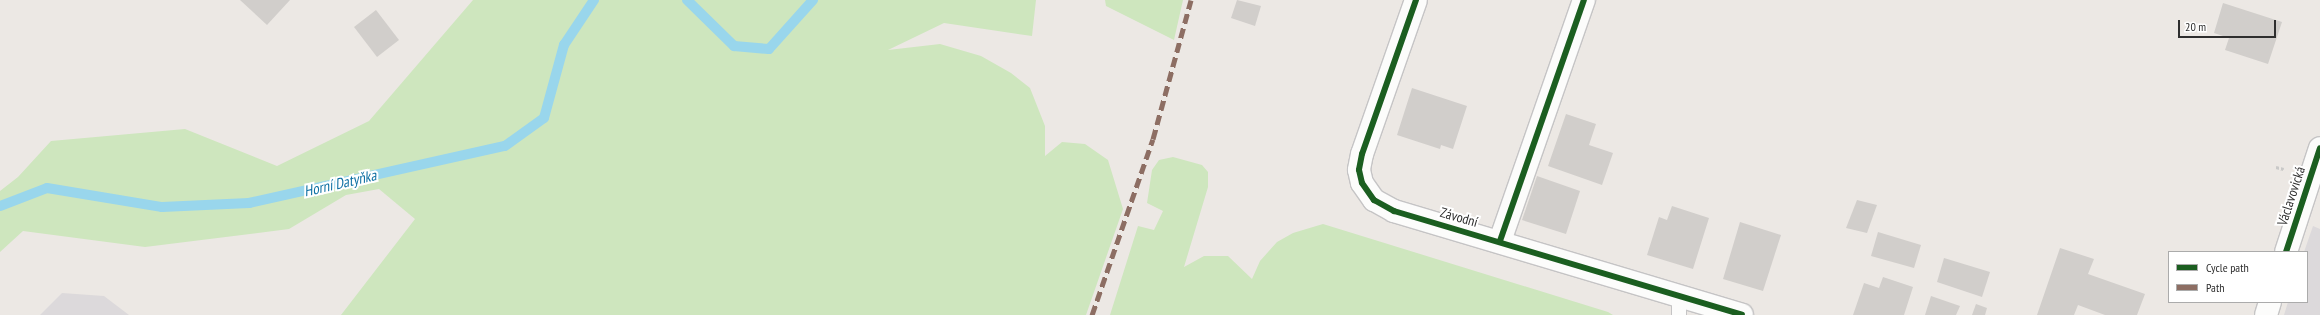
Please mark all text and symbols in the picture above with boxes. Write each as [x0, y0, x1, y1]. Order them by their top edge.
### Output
scale bar [2180, 12, 2278, 38]
text: 20 m [2185, 19, 2206, 34]
street label: Václavovická [2274, 164, 2308, 228]
water label: Horní Datyňka [302, 166, 378, 200]
street label: Závodní [1438, 204, 1480, 230]
legend [2168, 251, 2308, 303]
text: Cycle path [2206, 260, 2249, 275]
text: Path [2206, 280, 2224, 295]

